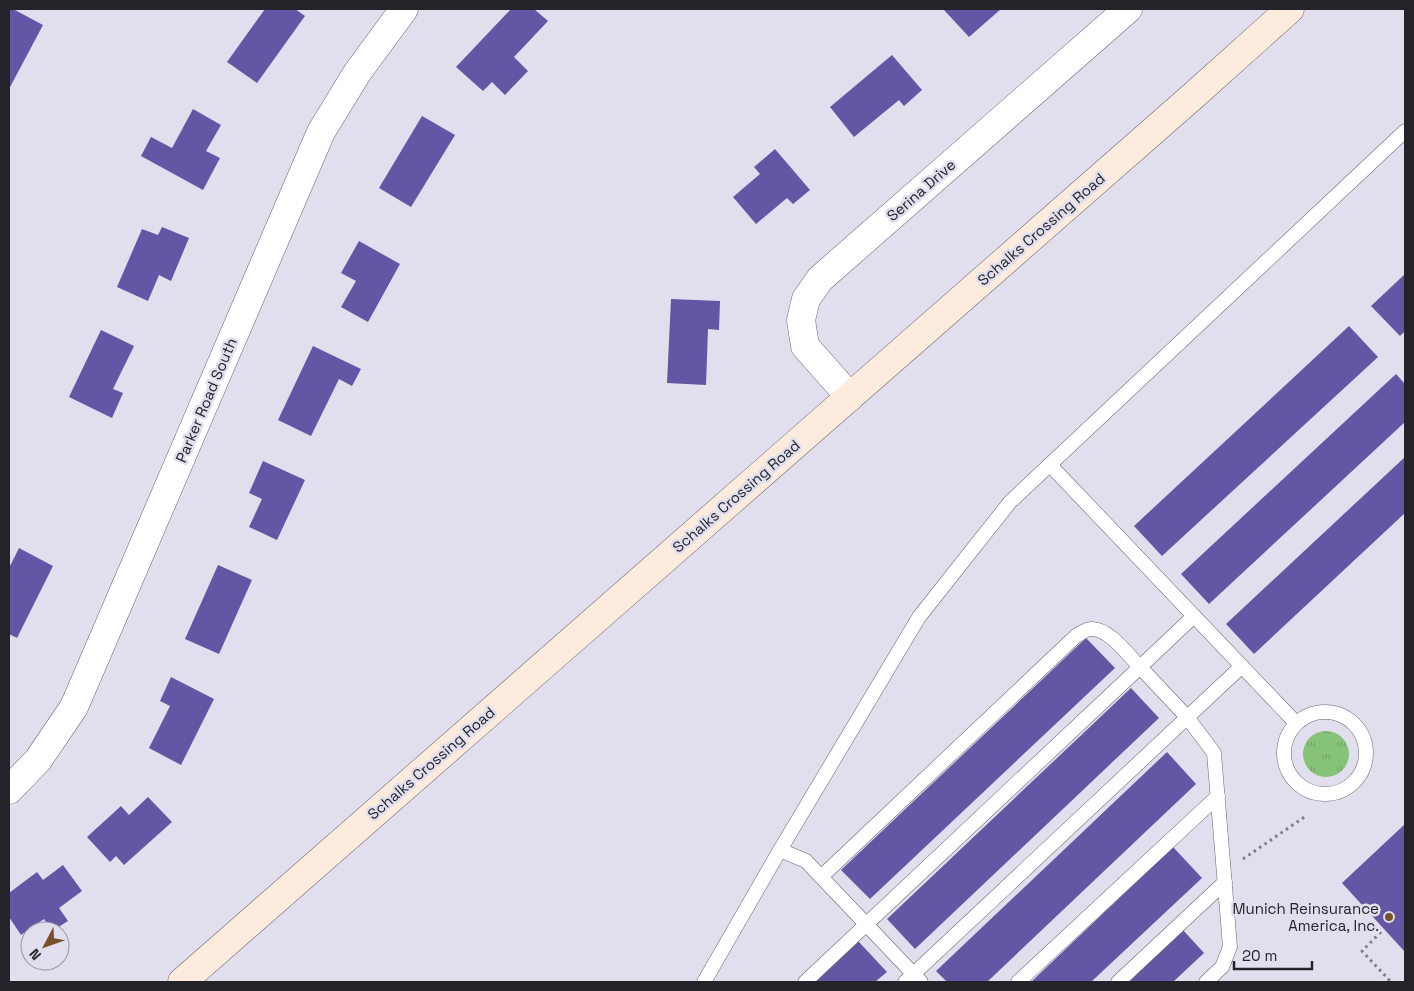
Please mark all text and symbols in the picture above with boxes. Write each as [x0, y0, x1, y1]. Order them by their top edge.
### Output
street label: Serina Drive [883, 155, 959, 225]
street label: Schalks Crossing Road [973, 168, 1109, 290]
street label: Parker Road South [171, 335, 241, 465]
street label: Schalks Crossing Road [668, 435, 804, 557]
street label: Schalks Crossing Road [363, 702, 499, 824]
place label: Munich Reinsurance America, Inc. [1233, 899, 1379, 935]
marker: Munich Reinsurance America, Inc. [1383, 911, 1395, 923]
north arrow [20, 921, 70, 971]
scale bar [1234, 938, 1312, 970]
text: N [25, 945, 45, 964]
text: 20 m [1242, 946, 1277, 965]

